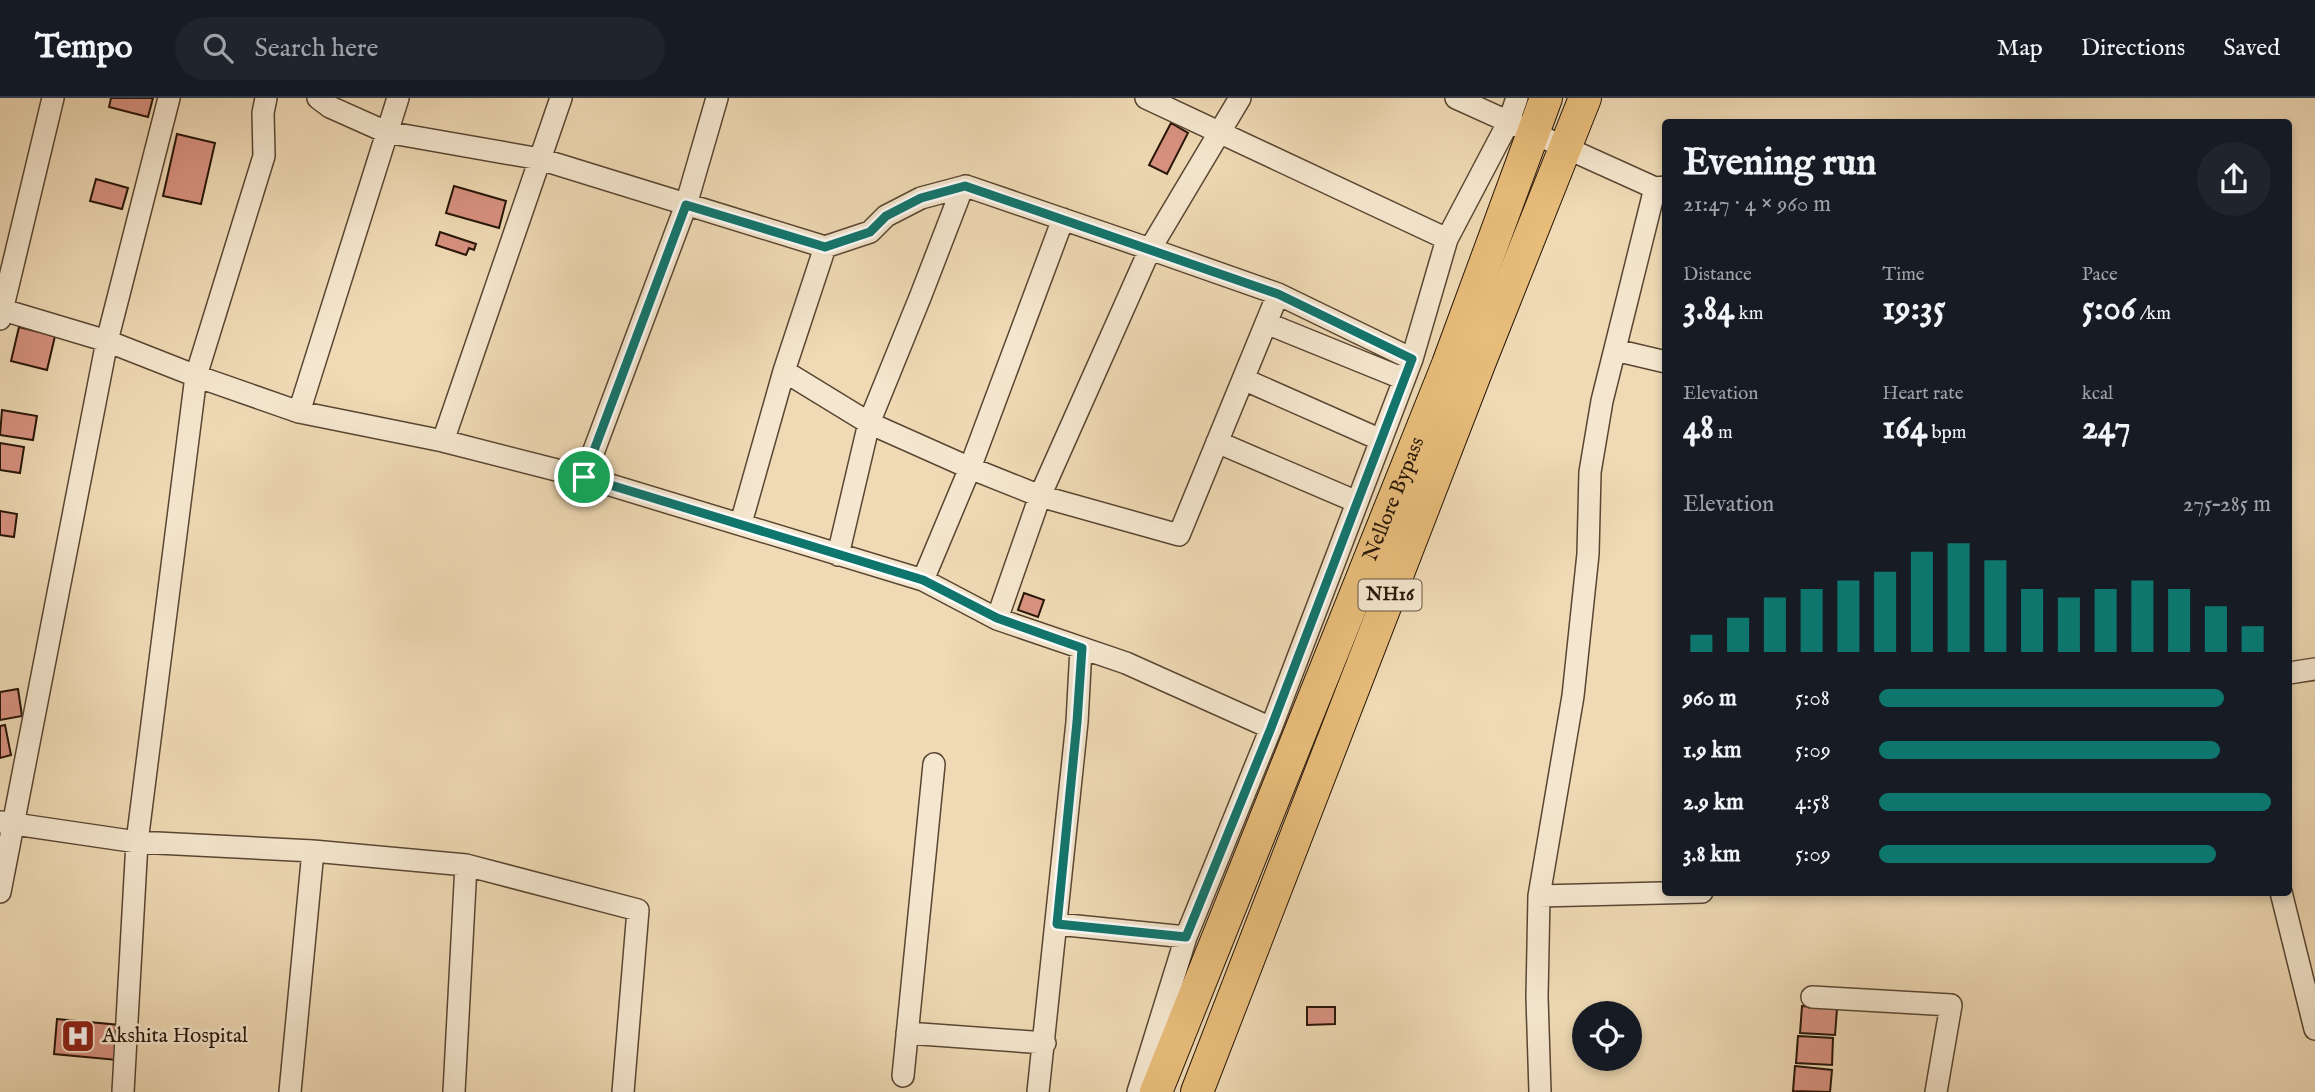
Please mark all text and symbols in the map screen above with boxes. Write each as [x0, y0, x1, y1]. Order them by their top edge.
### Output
search box [175, 17, 665, 80]
text: Tempo [35, 27, 133, 69]
icon: search [199, 29, 237, 67]
text: Search here [255, 32, 378, 65]
text: Map [1997, 33, 2043, 64]
text: Directions [2081, 33, 2185, 64]
text: Saved [2223, 33, 2280, 64]
text: Evening run [1683, 140, 1877, 188]
button: share [2197, 142, 2271, 216]
text: 21:47 · 4 × 960 m [1683, 190, 1831, 219]
text: Distance [1683, 263, 1752, 287]
text: Time [1882, 263, 1925, 287]
text: Pace [2082, 263, 2118, 287]
text: 3.84 [1683, 287, 1734, 332]
text: 19:35 [1882, 287, 1946, 332]
text: 5:06 [2082, 287, 2136, 332]
text: km [1734, 302, 1763, 326]
text: /km [2136, 302, 2171, 326]
text: Elevation [1683, 382, 1758, 406]
text: Heart rate [1882, 382, 1963, 406]
text: kcal [2082, 382, 2113, 406]
text: 48 [1683, 406, 1714, 451]
text: 164 [1882, 406, 1927, 451]
text: 247 [2082, 406, 2131, 451]
text: m [1714, 421, 1733, 445]
text: bpm [1927, 421, 1967, 445]
street label: Nellore Bypass [1357, 433, 1431, 565]
pin [554, 447, 614, 507]
icon: arrive [565, 458, 603, 496]
text: Elevation [1683, 490, 1774, 519]
text: 275–285 m [2183, 490, 2271, 519]
road number: NH16 [1358, 580, 1422, 610]
text: 960 m [1683, 684, 1737, 713]
text: 5:08 [1795, 684, 1830, 713]
text: 1.9 km [1683, 736, 1742, 765]
text: 5:09 [1795, 736, 1831, 765]
text: 2.9 km [1683, 788, 1744, 817]
text: 4:58 [1795, 788, 1830, 817]
text: 3.8 km [1683, 840, 1741, 869]
text: 5:09 [1795, 840, 1831, 869]
map controls [1572, 1001, 1642, 1071]
button: locate [1572, 1001, 1642, 1071]
hospital icon: Akshita Hospital [59, 1017, 97, 1055]
place label: Akshita Hospital [101, 1023, 248, 1050]

